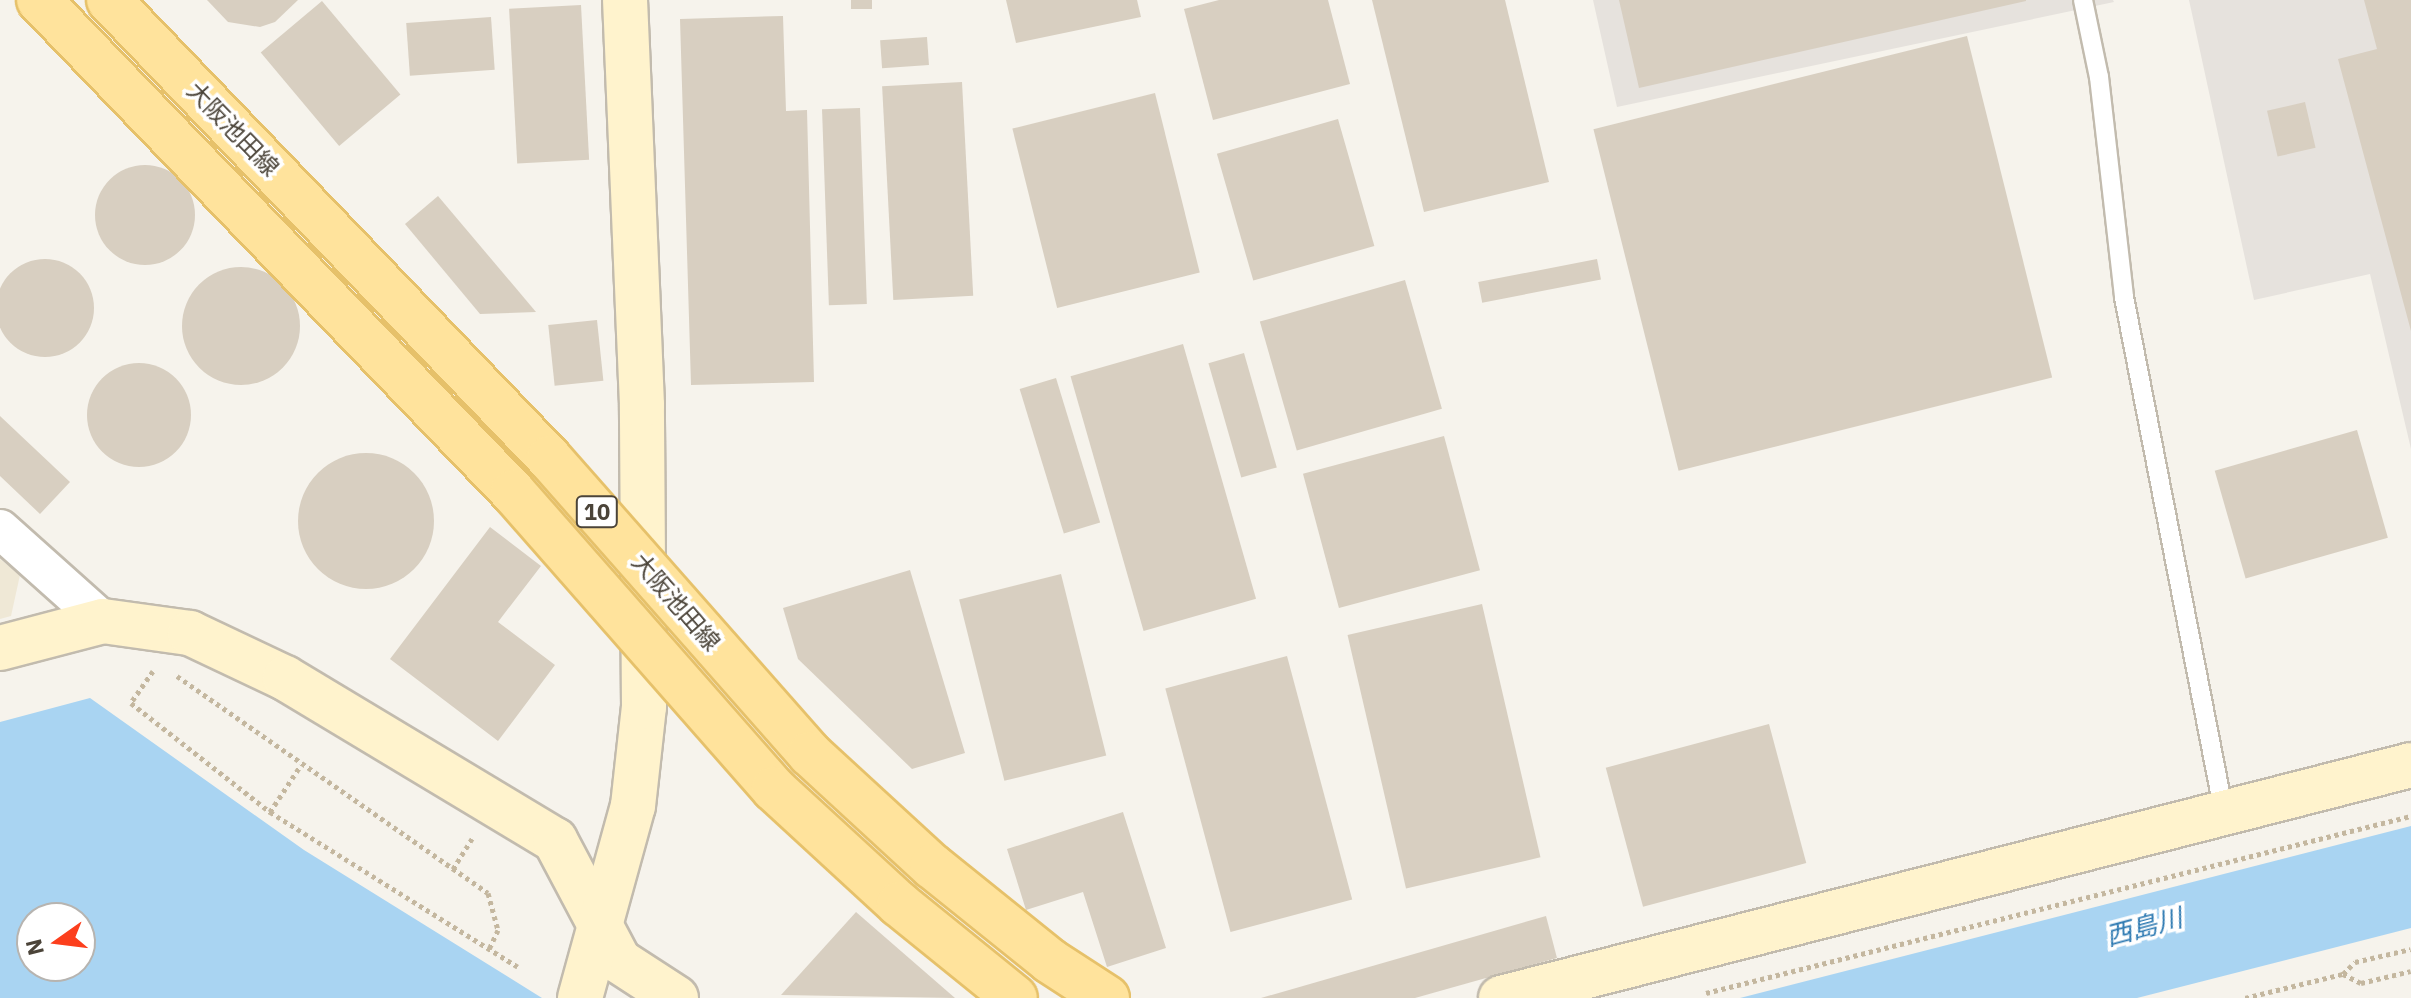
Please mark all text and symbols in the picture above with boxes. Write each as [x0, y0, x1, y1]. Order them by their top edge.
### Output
street label: 大阪池田線 [181, 76, 285, 182]
road number: 10 [575, 494, 619, 530]
street label: 大阪池田線 [626, 547, 726, 657]
north arrow [16, 902, 96, 982]
water label: 西島川 [2102, 902, 2186, 952]
text: N [18, 936, 50, 959]

